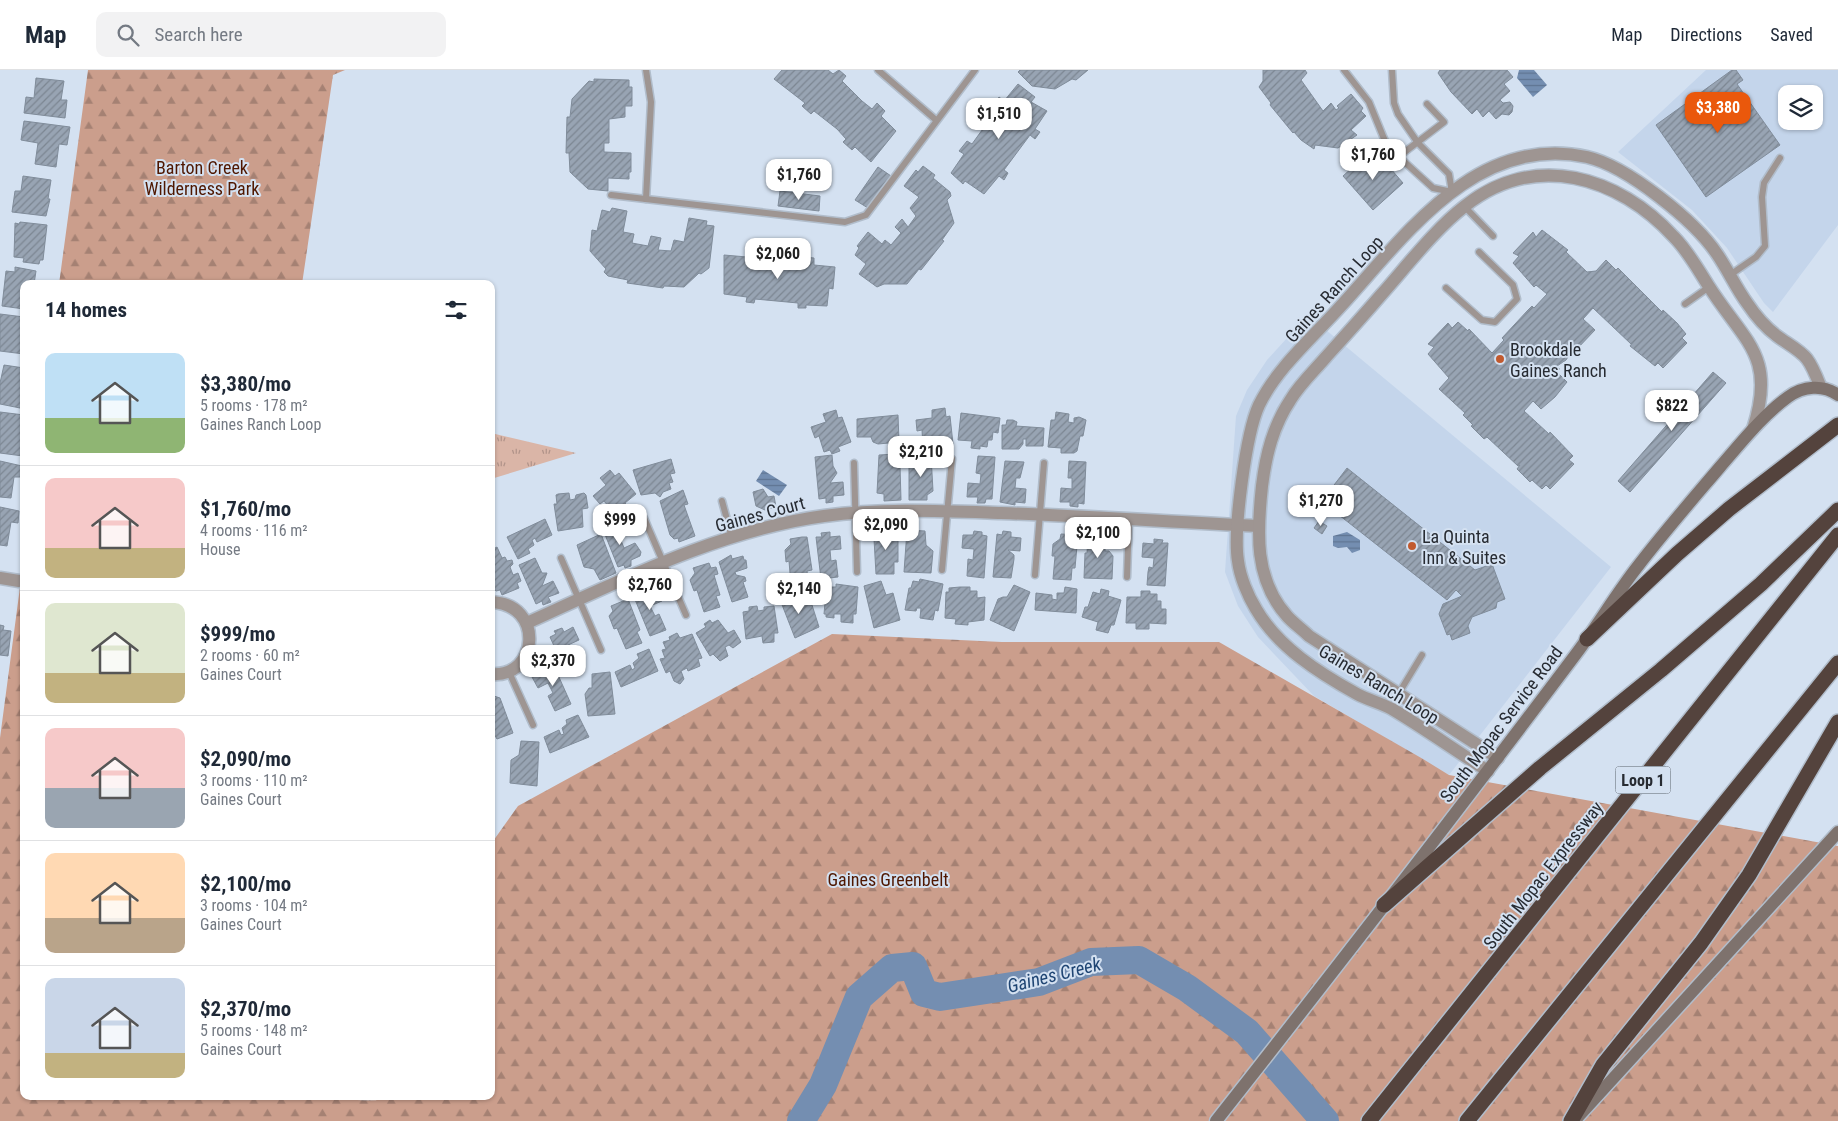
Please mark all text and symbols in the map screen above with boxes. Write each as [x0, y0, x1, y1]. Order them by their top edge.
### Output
search box [96, 12, 446, 57]
text: Map [25, 21, 66, 49]
icon: search [114, 21, 142, 49]
text: Search here [154, 23, 243, 46]
text: Map [1611, 24, 1642, 45]
text: Directions [1670, 24, 1742, 45]
text: Saved [1770, 24, 1813, 45]
map controls [1778, 85, 1823, 130]
button: layers [1778, 85, 1823, 130]
pin: $3,380 [1677, 92, 1759, 134]
pin: $1,510 [958, 98, 1040, 140]
text: $3,380 [1696, 98, 1740, 117]
text: $1,510 [977, 104, 1021, 123]
pin: $1,760 [1332, 138, 1414, 181]
text: $1,760 [1351, 145, 1395, 164]
park label: Barton Creek Wilderness Park [145, 157, 259, 199]
pin: $1,760 [758, 158, 840, 201]
text: $1,760 [777, 165, 821, 184]
street label: Gaines Ranch Loop [1281, 231, 1388, 347]
pin: $2,060 [737, 238, 819, 280]
text: $2,060 [756, 244, 800, 263]
icon: filters [442, 296, 470, 324]
text: 14 homes [45, 298, 127, 322]
place label: Brookdale Gaines Ranch [1510, 339, 1607, 381]
marker: Brookdale Gaines Ranch [1494, 353, 1506, 365]
text: $3,380/mo [200, 372, 291, 396]
icon: home [85, 373, 145, 433]
pin: $822 [1642, 390, 1702, 432]
text: 5 rooms · 178 m² [200, 396, 308, 415]
text: $822 [1656, 396, 1688, 415]
text: Gaines Ranch Loop [200, 415, 321, 434]
pin: $2,210 [880, 436, 962, 478]
text: $2,210 [899, 442, 943, 461]
pin: $1,270 [1280, 484, 1362, 527]
text: $1,270 [1299, 491, 1343, 510]
street label: Gaines Court [713, 492, 807, 536]
text: $1,760/mo [200, 497, 291, 521]
icon: home [85, 498, 145, 558]
pin: $999 [590, 504, 650, 546]
pin: $2,090 [845, 508, 927, 551]
text: $999 [604, 510, 636, 529]
text: $2,090 [864, 515, 908, 534]
pin: $2,100 [1057, 516, 1139, 559]
text: 4 rooms · 116 m² [200, 521, 308, 540]
text: $2,100 [1076, 523, 1120, 542]
place label: La Quinta Inn & Suites [1422, 526, 1506, 568]
text: House [200, 540, 240, 559]
marker: La Quinta Inn & Suites [1406, 540, 1418, 552]
pin: $2,760 [609, 568, 691, 611]
pin: $2,140 [758, 572, 840, 615]
text: $2,760 [628, 575, 672, 594]
text: $2,140 [777, 579, 821, 598]
text: $999/mo [200, 622, 275, 646]
icon: home [85, 623, 145, 683]
street label: Gaines Ranch Loop [1315, 640, 1443, 728]
street label: South Mopac Service Road [1435, 642, 1567, 806]
pin: $2,370 [512, 644, 594, 687]
text: 2 rooms · 60 m² [200, 646, 300, 665]
text: $2,370 [531, 651, 575, 670]
text: Gaines Court [200, 665, 282, 684]
text: $2,090/mo [200, 747, 291, 771]
icon: home [85, 748, 145, 808]
road number: Loop 1 [1616, 766, 1670, 794]
text: 3 rooms · 110 m² [200, 771, 308, 790]
text: Gaines Court [200, 790, 282, 809]
street label: South Mopac Expressway [1479, 797, 1607, 953]
park label: Gaines Greenbelt [827, 869, 949, 890]
text: $2,100/mo [200, 872, 291, 896]
icon: home [85, 873, 145, 933]
text: 3 rooms · 104 m² [200, 896, 308, 915]
text: Gaines Court [200, 915, 282, 934]
water label: Gaines Creek [1005, 952, 1104, 998]
text: $2,370/mo [200, 997, 291, 1021]
icon: home [85, 998, 145, 1058]
text: 5 rooms · 148 m² [200, 1021, 308, 1040]
text: Gaines Court [200, 1040, 282, 1059]

